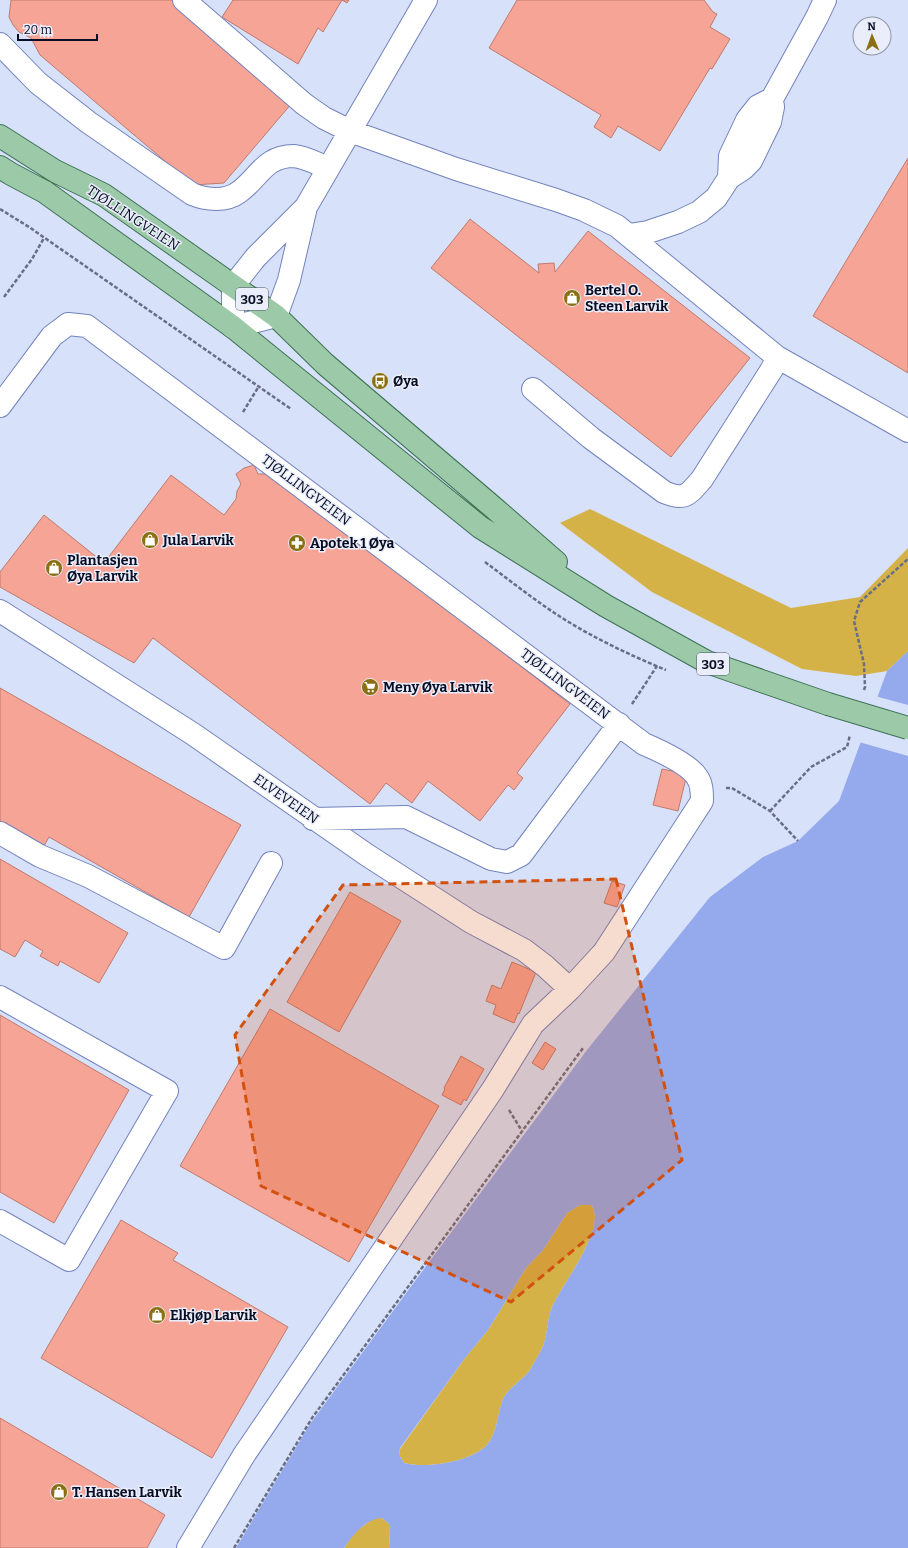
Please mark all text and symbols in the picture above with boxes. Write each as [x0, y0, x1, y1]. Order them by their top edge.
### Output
scale bar [18, 16, 97, 42]
north arrow [852, 16, 892, 56]
text: N [867, 20, 877, 33]
text: 20 m [24, 23, 53, 37]
street label: TJØLLINGVEIEN [83, 182, 183, 254]
place label: Bertel O. Steen Larvik [585, 282, 669, 315]
road number: 303 [236, 288, 268, 310]
shop icon: Bertel O. Steen Larvik [562, 288, 582, 308]
bus stop icon: Øya [370, 371, 390, 391]
place label: Øya [393, 373, 419, 390]
street label: TJØLLINGVEIEN [258, 451, 354, 529]
shop icon: Jula Larvik [140, 530, 160, 550]
place label: Jula Larvik [162, 532, 234, 549]
pharmacy icon: Apotek 1 Øya [287, 533, 307, 553]
place label: Apotek 1 Øya [310, 535, 395, 552]
place label: Plantasjen Øya Larvik [67, 552, 138, 585]
shop icon: Plantasjen Øya Larvik [44, 558, 64, 578]
street label: TJØLLINGVEIEN [517, 645, 613, 723]
road number: 303 [697, 653, 729, 675]
supermarket icon: Meny Øya Larvik [360, 677, 380, 697]
place label: Meny Øya Larvik [383, 679, 493, 696]
street label: ELVEVEIEN [250, 770, 322, 828]
shop icon: Elkjøp Larvik [147, 1305, 167, 1325]
place label: Elkjøp Larvik [170, 1307, 258, 1324]
shop icon: T. Hansen Larvik [49, 1482, 69, 1502]
place label: T. Hansen Larvik [72, 1484, 182, 1501]

